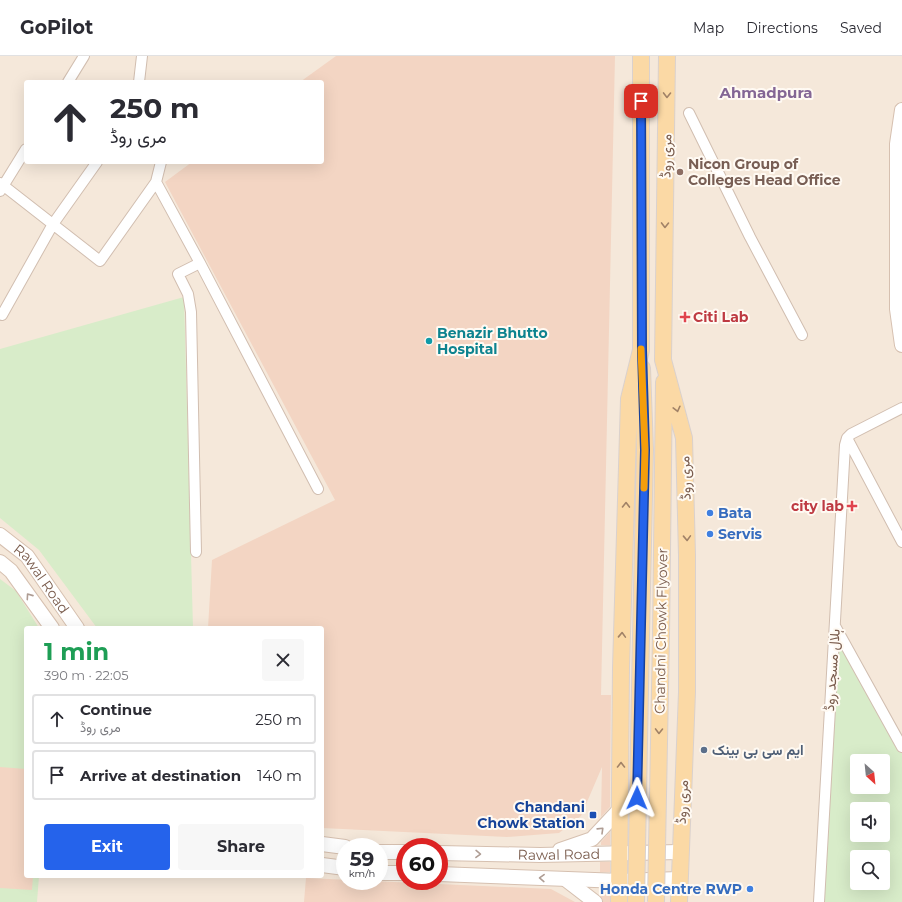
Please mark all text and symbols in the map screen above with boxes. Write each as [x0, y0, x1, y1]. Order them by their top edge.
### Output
text: GoPilot [20, 16, 93, 39]
text: Map [693, 19, 724, 37]
text: Directions [746, 19, 818, 37]
text: Saved [840, 19, 882, 37]
district label: Ahmadpura [718, 83, 813, 102]
pin [624, 84, 658, 118]
icon: arrive [630, 90, 652, 112]
text: 250 m [110, 91, 200, 125]
one-way arrow [663, 92, 671, 98]
icon: ahead [44, 96, 96, 148]
text: مری روڈ [110, 126, 166, 148]
street label: مری روڈ [657, 134, 675, 178]
place label: Nicon Group of Colleges Head Office [688, 155, 841, 189]
marker: Nicon Group of Colleges Head Office [675, 167, 685, 177]
one-way arrow [661, 222, 669, 228]
place label: Citi Lab [693, 308, 749, 326]
marker: Citi Lab [680, 312, 690, 322]
place label: Benazir Bhutto Hospital [437, 324, 548, 358]
marker: Benazir Bhutto Hospital [424, 336, 434, 346]
one-way arrow [672, 406, 680, 412]
street label: مری روڈ [675, 456, 695, 500]
place label: city lab [791, 497, 844, 515]
marker: city lab [847, 501, 857, 511]
one-way arrow [622, 502, 630, 508]
place label: Bata [718, 504, 752, 522]
marker: Bata [705, 508, 715, 518]
place label: Servis [718, 525, 763, 543]
marker: Servis [705, 529, 715, 539]
one-way arrow [683, 535, 691, 541]
street label: Rawal Road [10, 540, 73, 617]
street label: Chandni Chowk Flyover [651, 548, 671, 714]
one-way arrow [26, 593, 34, 600]
street label: ہلال مسجد روڈ [820, 628, 845, 712]
one-way arrow [618, 632, 626, 638]
text: 1 min [44, 637, 109, 666]
button: close [262, 639, 304, 681]
text: 390 m · 22:05 [44, 667, 129, 683]
text: Continue [80, 700, 152, 719]
icon: ahead [46, 708, 68, 730]
text: 250 m [255, 710, 302, 729]
text: مری روڈ [80, 719, 121, 735]
one-way arrow [655, 728, 663, 734]
place label: ایم سی بی بینک [712, 741, 804, 759]
marker: ایم سی بی بینک [699, 745, 709, 755]
north arrow [850, 754, 890, 794]
map controls [850, 754, 890, 890]
one-way arrow [617, 762, 625, 768]
icon: arrive [46, 764, 68, 786]
text: Arrive at destination [80, 766, 241, 785]
text: 140 m [257, 766, 302, 785]
position arrow [616, 777, 658, 819]
street label: مری روڈ [672, 780, 692, 824]
place label: Chandani Chowk Station [477, 798, 585, 832]
button: sound [850, 802, 890, 842]
marker: Chandani Chowk Station [588, 810, 598, 820]
button: Exit [44, 824, 170, 870]
button: Share [178, 824, 304, 870]
one-way arrow [596, 827, 604, 835]
speed limit sign: 60 [396, 838, 448, 890]
street label: Rawal Road [518, 845, 600, 864]
text: 59 [350, 847, 374, 871]
one-way arrow [475, 850, 481, 858]
button: search [850, 850, 890, 890]
text: km/h [349, 867, 375, 880]
one-way arrow [539, 874, 545, 882]
place label: Honda Centre RWP [600, 880, 742, 898]
marker: Honda Centre RWP [745, 884, 755, 894]

